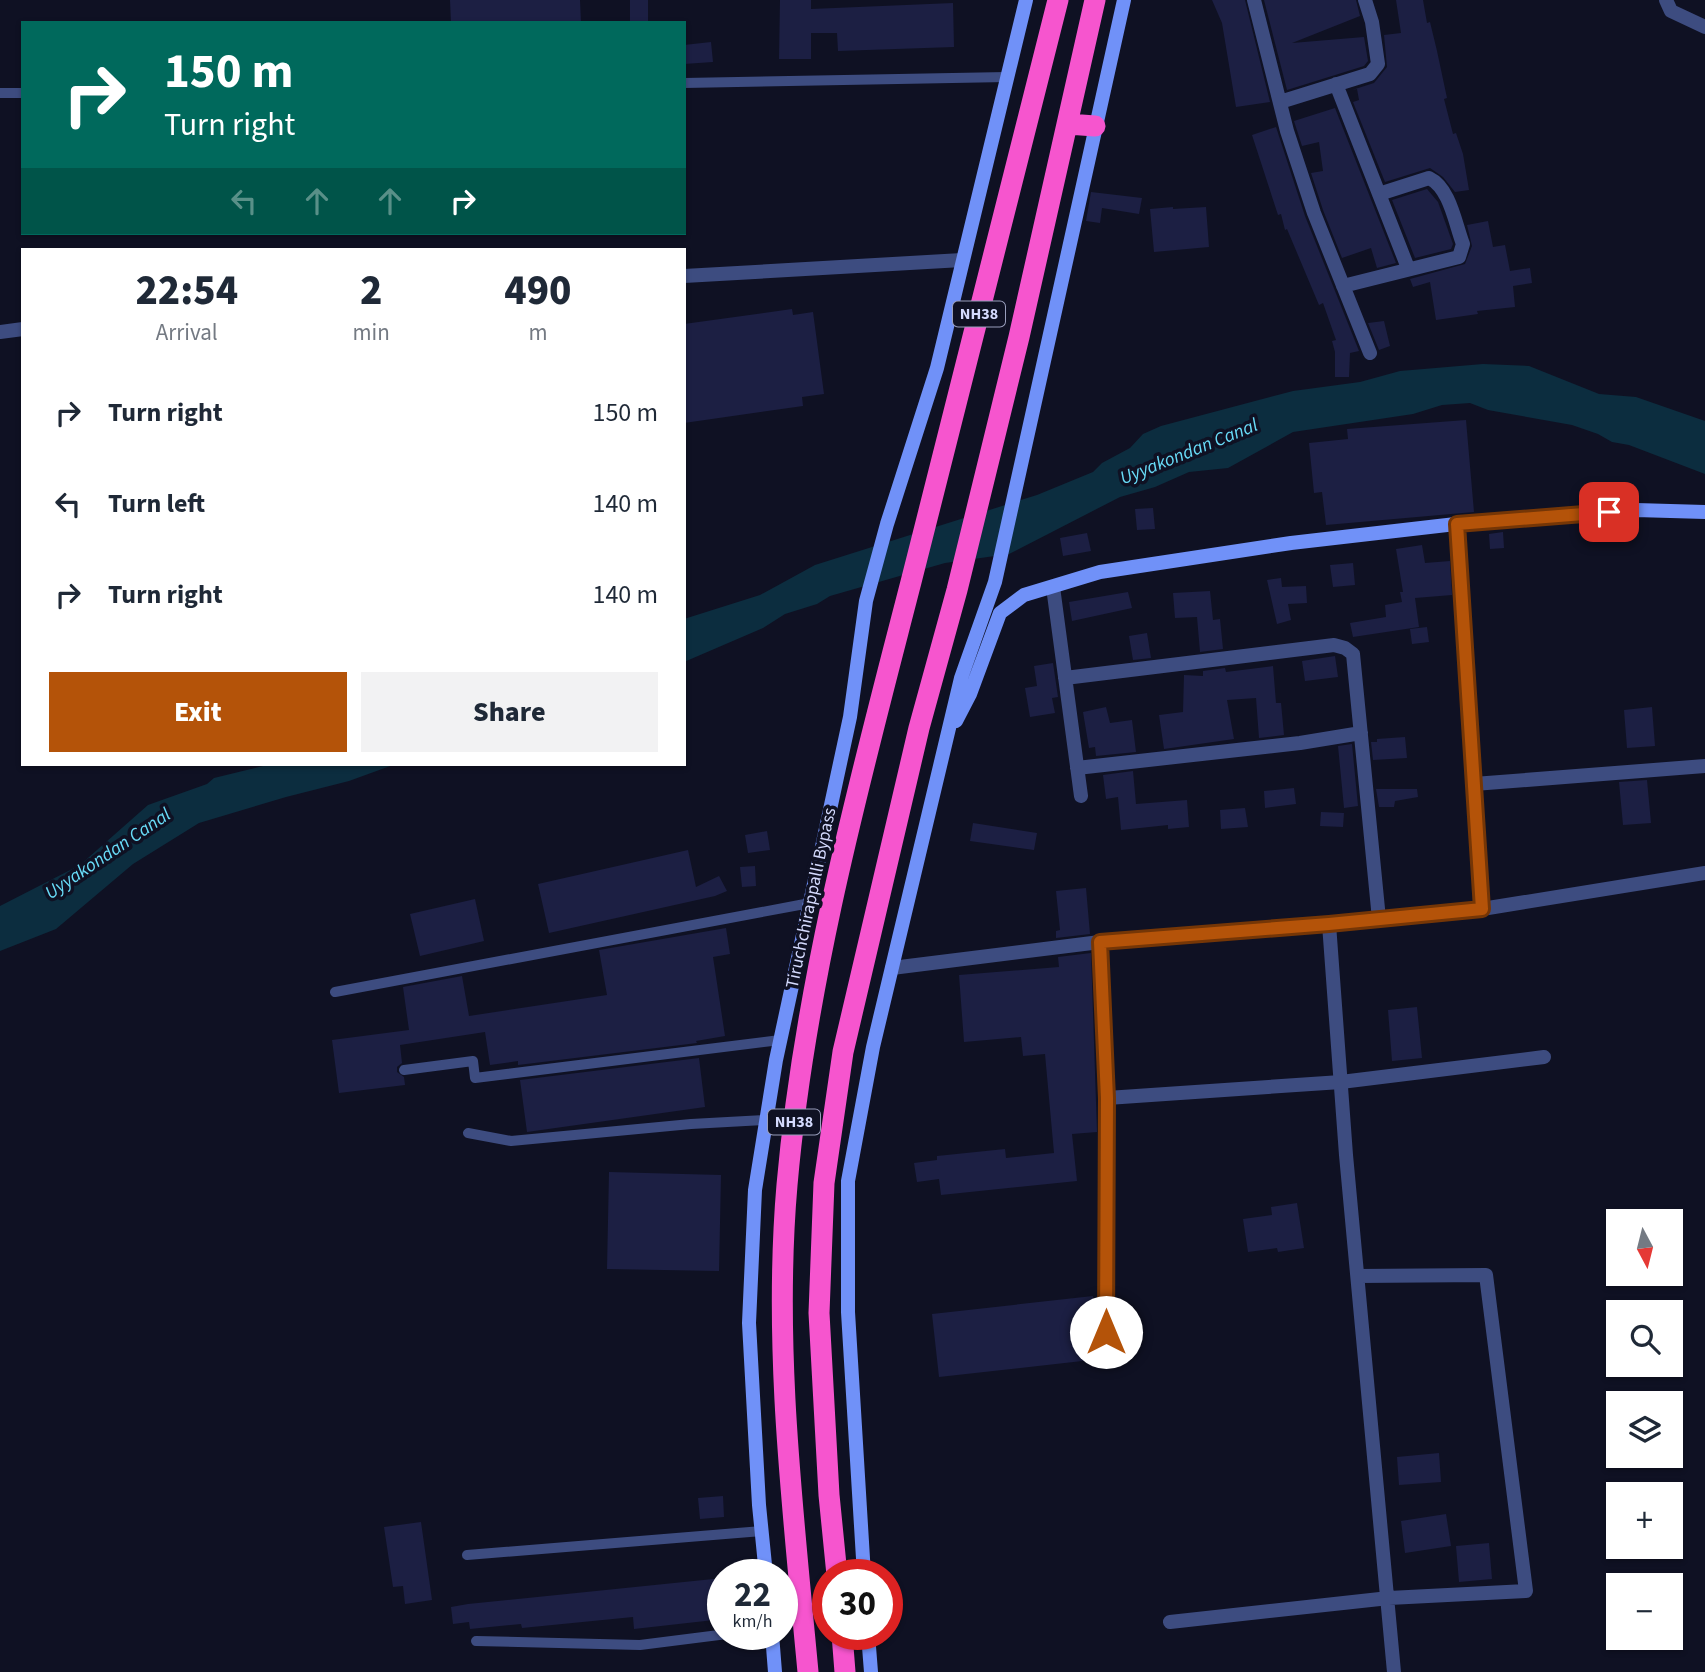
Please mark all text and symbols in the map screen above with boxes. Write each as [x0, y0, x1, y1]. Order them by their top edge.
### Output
text: 150 m [164, 37, 293, 107]
icon: right [49, 49, 140, 140]
text: Turn right [164, 102, 295, 148]
icon: left [225, 182, 263, 220]
icon: ahead [298, 182, 336, 220]
icon: ahead [371, 182, 409, 220]
icon: right [444, 182, 482, 220]
text: 22:54 [135, 261, 238, 321]
text: 2 [360, 261, 382, 321]
text: 490 [504, 261, 572, 321]
road number: NH38 [953, 302, 1005, 326]
text: Arrival [156, 316, 218, 349]
text: min [353, 316, 390, 349]
text: m [528, 316, 547, 349]
icon: right [49, 394, 87, 432]
text: Turn right [108, 394, 223, 431]
text: 150 m [592, 394, 658, 431]
water label: Uyyakondan Canal [1116, 412, 1262, 492]
pin [1579, 482, 1639, 542]
icon: left [49, 485, 87, 523]
text: Turn left [108, 485, 205, 522]
text: 140 m [592, 485, 658, 522]
icon: arrive [1590, 493, 1628, 531]
icon: right [49, 576, 87, 614]
text: Turn right [108, 576, 223, 613]
text: 140 m [592, 576, 658, 613]
button: Exit [49, 672, 347, 752]
button: Share [361, 672, 658, 752]
water label: Uyyakondan Canal [40, 802, 177, 906]
street label: Tiruchchirappalli Bypass [780, 805, 842, 991]
road number: NH38 [768, 1110, 820, 1134]
north arrow [1606, 1209, 1684, 1286]
map controls [1606, 1209, 1683, 1650]
position arrow [1069, 1295, 1143, 1369]
button: search [1606, 1300, 1683, 1377]
button: layers [1606, 1391, 1683, 1468]
button: + [1606, 1482, 1683, 1559]
speed limit sign: 30 [812, 1559, 903, 1650]
text: 22 [734, 1570, 771, 1620]
button: − [1606, 1573, 1683, 1650]
text: km/h [733, 1609, 772, 1634]

